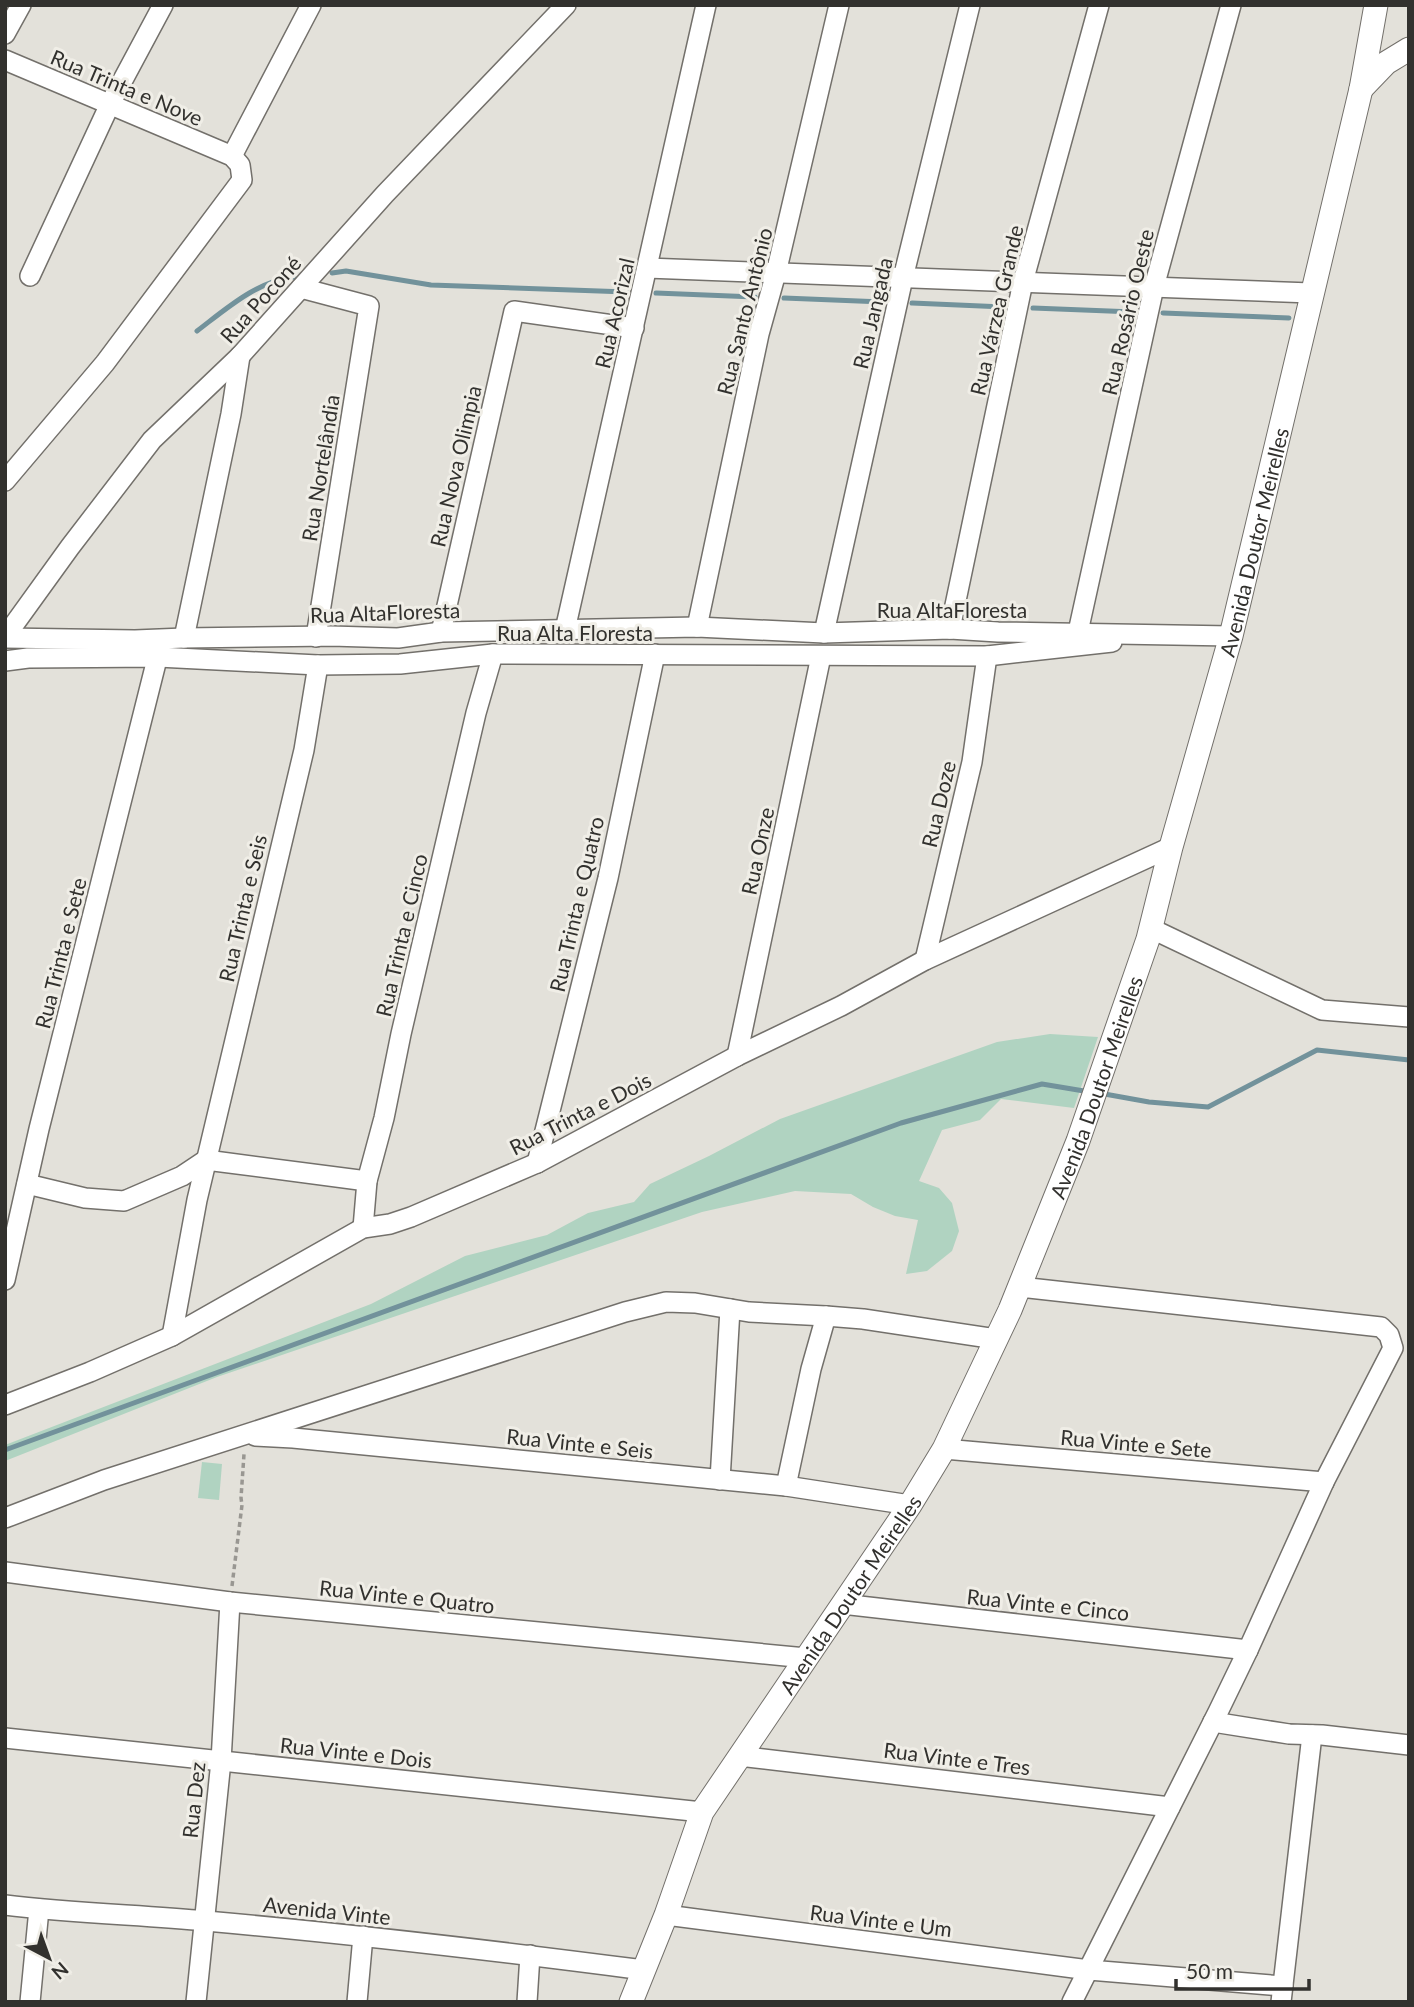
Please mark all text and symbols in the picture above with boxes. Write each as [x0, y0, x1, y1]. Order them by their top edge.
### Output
street label: Rua Trinta e Nove [47, 44, 207, 130]
street label: Rua Várzea Grande [964, 222, 1028, 398]
street label: Rua Santo Antônio [711, 225, 777, 397]
street label: Rua Rosário Oeste [1096, 227, 1158, 397]
street label: Rua Poconé [214, 250, 306, 348]
street label: Rua Acorizal [589, 255, 639, 371]
street label: Rua Jangada [847, 255, 897, 371]
street label: Rua Nova Olimpia [424, 383, 486, 549]
street label: Rua Nortelândia [296, 393, 344, 543]
street label: Avenida Doutor Meirelles [1213, 425, 1293, 659]
street label: Rua AltaFloresta [309, 597, 461, 627]
street label: Rua AltaFloresta [877, 597, 1027, 622]
street label: Rua Alta Floresta [497, 620, 653, 645]
street label: Rua Doze [916, 758, 960, 850]
street label: Rua Onze [736, 805, 778, 897]
street label: Rua Trinta e Quatro [544, 814, 608, 994]
street label: Rua Trinta e Seis [213, 832, 271, 984]
street label: Rua Trinta e Cinco [370, 851, 432, 1019]
street label: Rua Trinta e Sete [29, 875, 91, 1031]
street label: Avenida Doutor Meirelles [1044, 972, 1147, 1202]
street label: Rua Trinta e Dois [505, 1067, 655, 1159]
street label: Rua Vinte e Seis [505, 1423, 655, 1463]
street label: Rua Vinte e Sete [1059, 1424, 1213, 1462]
street label: Avenida Doutor Meirelles [773, 1490, 926, 1698]
street label: Rua Vinte e Quatro [318, 1574, 496, 1618]
street label: Rua Vinte e Cinco [966, 1583, 1131, 1625]
street label: Rua Vinte e Dois [279, 1732, 433, 1772]
street label: Rua Vinte e Tres [882, 1737, 1032, 1779]
street label: Rua Dez [177, 1761, 209, 1839]
street label: Avenida Vinte [262, 1891, 392, 1929]
street label: Rua Vinte e Um [808, 1899, 954, 1941]
north arrow [14, 1923, 84, 1993]
scale bar [1176, 1948, 1309, 1992]
text: N [47, 1958, 74, 1985]
text: 50 m [1186, 1958, 1233, 1983]

